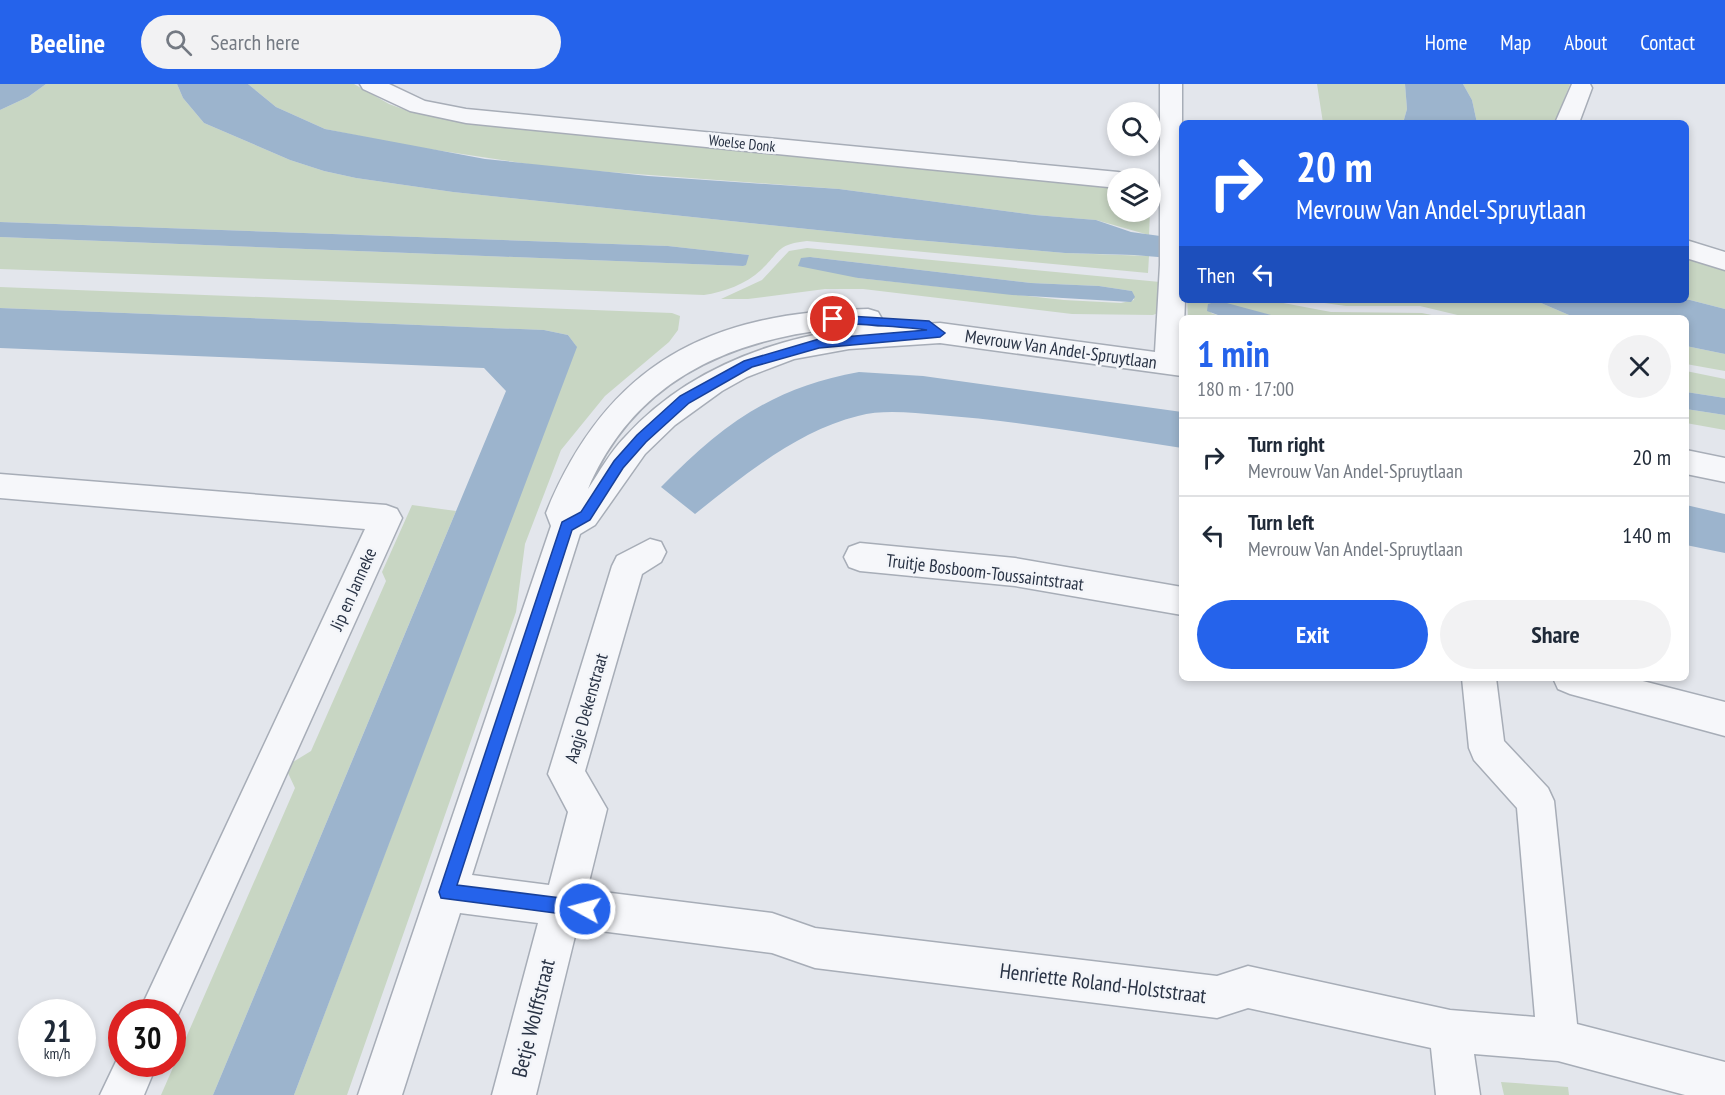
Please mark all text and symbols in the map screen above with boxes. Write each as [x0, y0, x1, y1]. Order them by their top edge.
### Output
search box [141, 15, 561, 69]
text: Beeline [30, 24, 105, 61]
icon: search [162, 26, 195, 59]
text: Search here [210, 28, 300, 56]
text: Home [1425, 29, 1467, 56]
text: Map [1500, 29, 1531, 56]
text: About [1564, 29, 1607, 56]
text: Contact [1640, 29, 1695, 56]
map controls [1107, 102, 1161, 222]
button: search [1107, 102, 1161, 156]
street label: Woelse Donk [708, 130, 776, 156]
text: 20 m [1296, 139, 1373, 194]
icon: right [1197, 144, 1275, 222]
button: layers [1107, 168, 1161, 222]
text: Mevrouw Van Andel-Spruytlaan [1296, 192, 1586, 226]
icon: left [1247, 258, 1280, 291]
text: Then [1197, 261, 1235, 289]
pin [807, 293, 858, 344]
icon: arrive [816, 302, 849, 335]
street label: Mevrouw Van Andel-Spruytlaan [964, 324, 1158, 374]
text: 1 min [1197, 330, 1270, 377]
button: close [1608, 335, 1671, 398]
text: 180 m · 17:00 [1197, 376, 1294, 402]
text: Turn right [1248, 430, 1325, 458]
icon: right [1197, 441, 1230, 474]
text: 20 m [1632, 443, 1671, 471]
text: Mevrouw Van Andel-Spruytlaan [1248, 458, 1463, 484]
text: Turn left [1248, 508, 1314, 536]
icon: left [1197, 519, 1230, 552]
text: 140 m [1622, 521, 1671, 549]
text: Mevrouw Van Andel-Spruytlaan [1248, 536, 1463, 562]
street label: Jip en Janneke [324, 544, 381, 635]
street label: Truitje Bosboom-Toussaintstraat [885, 548, 1085, 596]
button: Exit [1197, 600, 1428, 669]
button: Share [1440, 600, 1671, 669]
street label: Aagje Dekenstraat [559, 650, 613, 765]
position arrow [553, 877, 617, 941]
street label: Betje Wolffstraat [505, 956, 561, 1080]
street label: Henriette Roland-Holststraat [998, 957, 1208, 1009]
speed limit sign: 30 [108, 999, 186, 1077]
text: 21 [43, 1011, 71, 1050]
text: km/h [44, 1044, 70, 1063]

